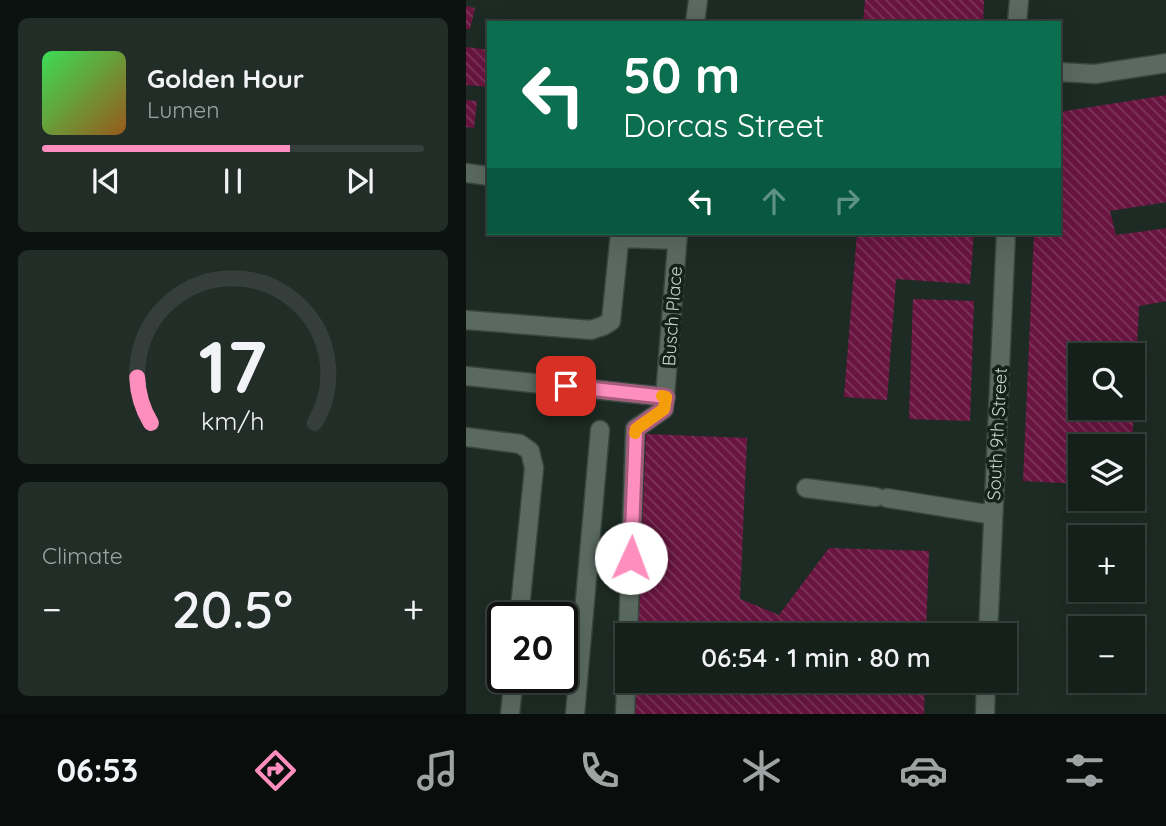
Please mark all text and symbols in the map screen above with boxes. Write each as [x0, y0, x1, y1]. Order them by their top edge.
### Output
text: 50 m [623, 44, 740, 105]
icon: left [508, 49, 599, 140]
text: Golden Hour [147, 62, 304, 95]
text: Lumen [147, 95, 220, 124]
text: Dorcas Street [623, 105, 824, 145]
icon: previous [87, 162, 125, 200]
icon: pause [214, 162, 252, 200]
icon: next [341, 162, 379, 200]
icon: left [682, 182, 720, 220]
icon: ahead [755, 182, 793, 220]
icon: right [828, 182, 866, 220]
street label: Busch Place [657, 265, 687, 367]
text: 17 [199, 320, 267, 411]
map controls [1068, 343, 1145, 693]
button: search [1068, 343, 1145, 420]
pin [536, 356, 596, 416]
icon: arrive [547, 367, 585, 405]
street label: South 9th Street [982, 367, 1012, 501]
text: km/h [201, 405, 265, 436]
button: layers [1068, 434, 1145, 511]
position arrow [594, 521, 668, 595]
button: + [1068, 525, 1145, 602]
text: Climate [42, 541, 123, 570]
text: 20.5° [171, 576, 293, 641]
text: − [42, 585, 62, 633]
text: + [403, 585, 424, 633]
speed limit sign: 20 [487, 602, 578, 693]
button: − [1068, 616, 1145, 693]
text: 06:54 · 1 min · 80 m [701, 641, 931, 674]
icon: directions [251, 746, 300, 795]
icon: music [413, 746, 462, 795]
icon: phone [575, 746, 624, 795]
icon: climate [737, 746, 786, 795]
icon: car [899, 746, 948, 795]
icon: filters [1060, 746, 1109, 795]
text: 06:53 [56, 750, 138, 790]

